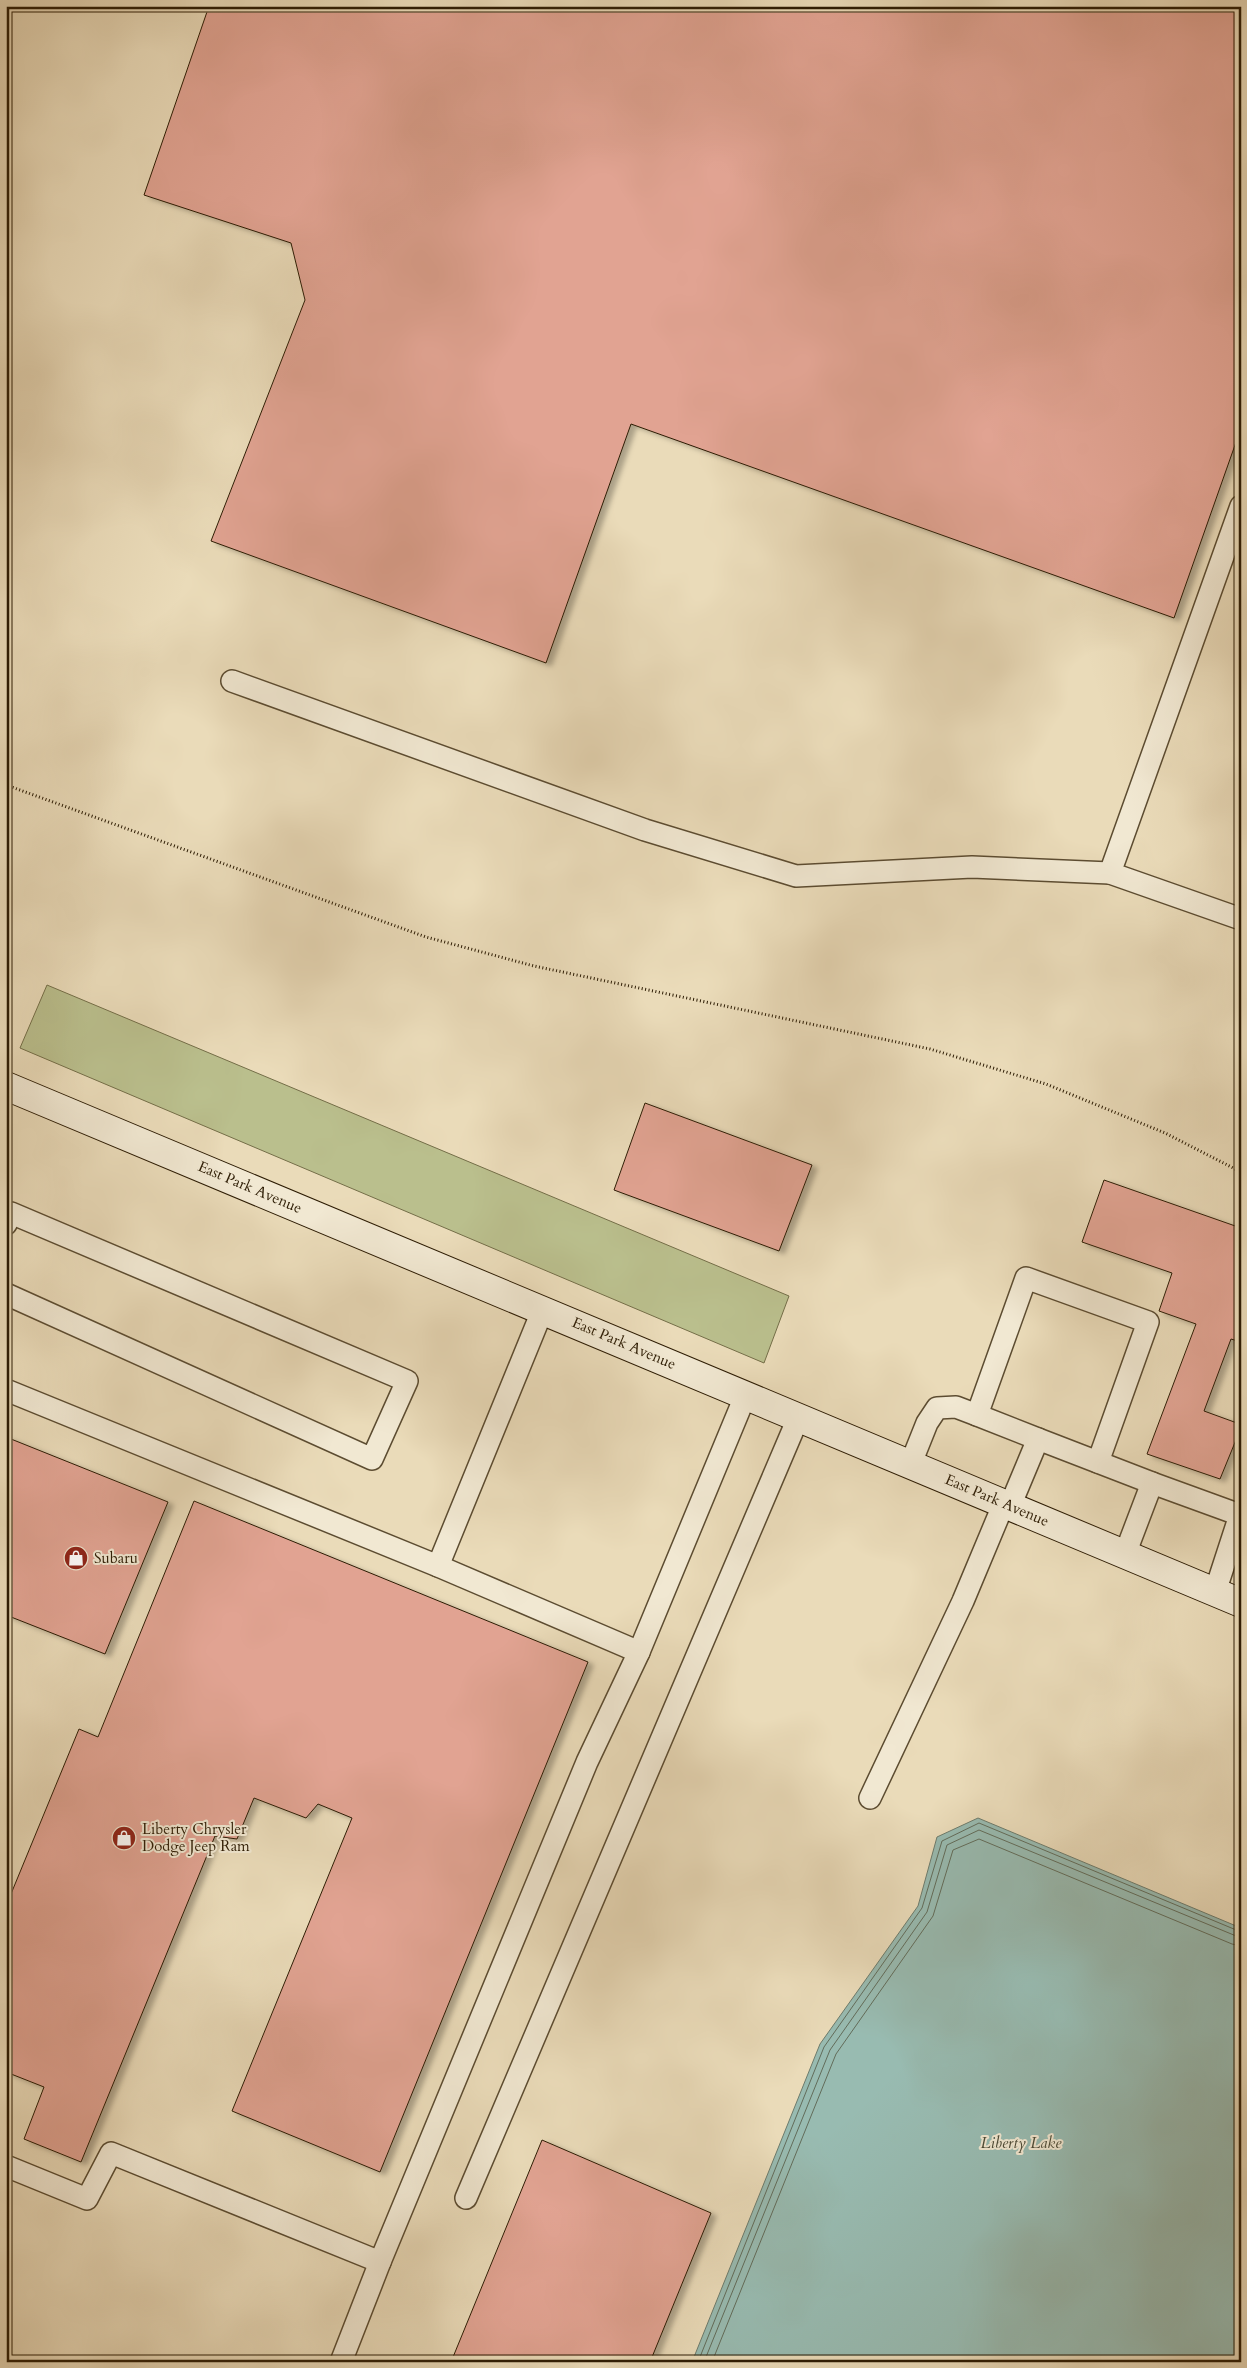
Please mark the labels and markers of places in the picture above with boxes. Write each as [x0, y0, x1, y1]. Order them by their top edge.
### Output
shop icon: Subaru [63, 1545, 89, 1571]
place label: Subaru [94, 1548, 138, 1568]
place label: Liberty Chrysler Dodge Jeep Ram [142, 1819, 250, 1856]
shop icon: Liberty Chrysler Dodge Jeep Ram [111, 1825, 137, 1851]

